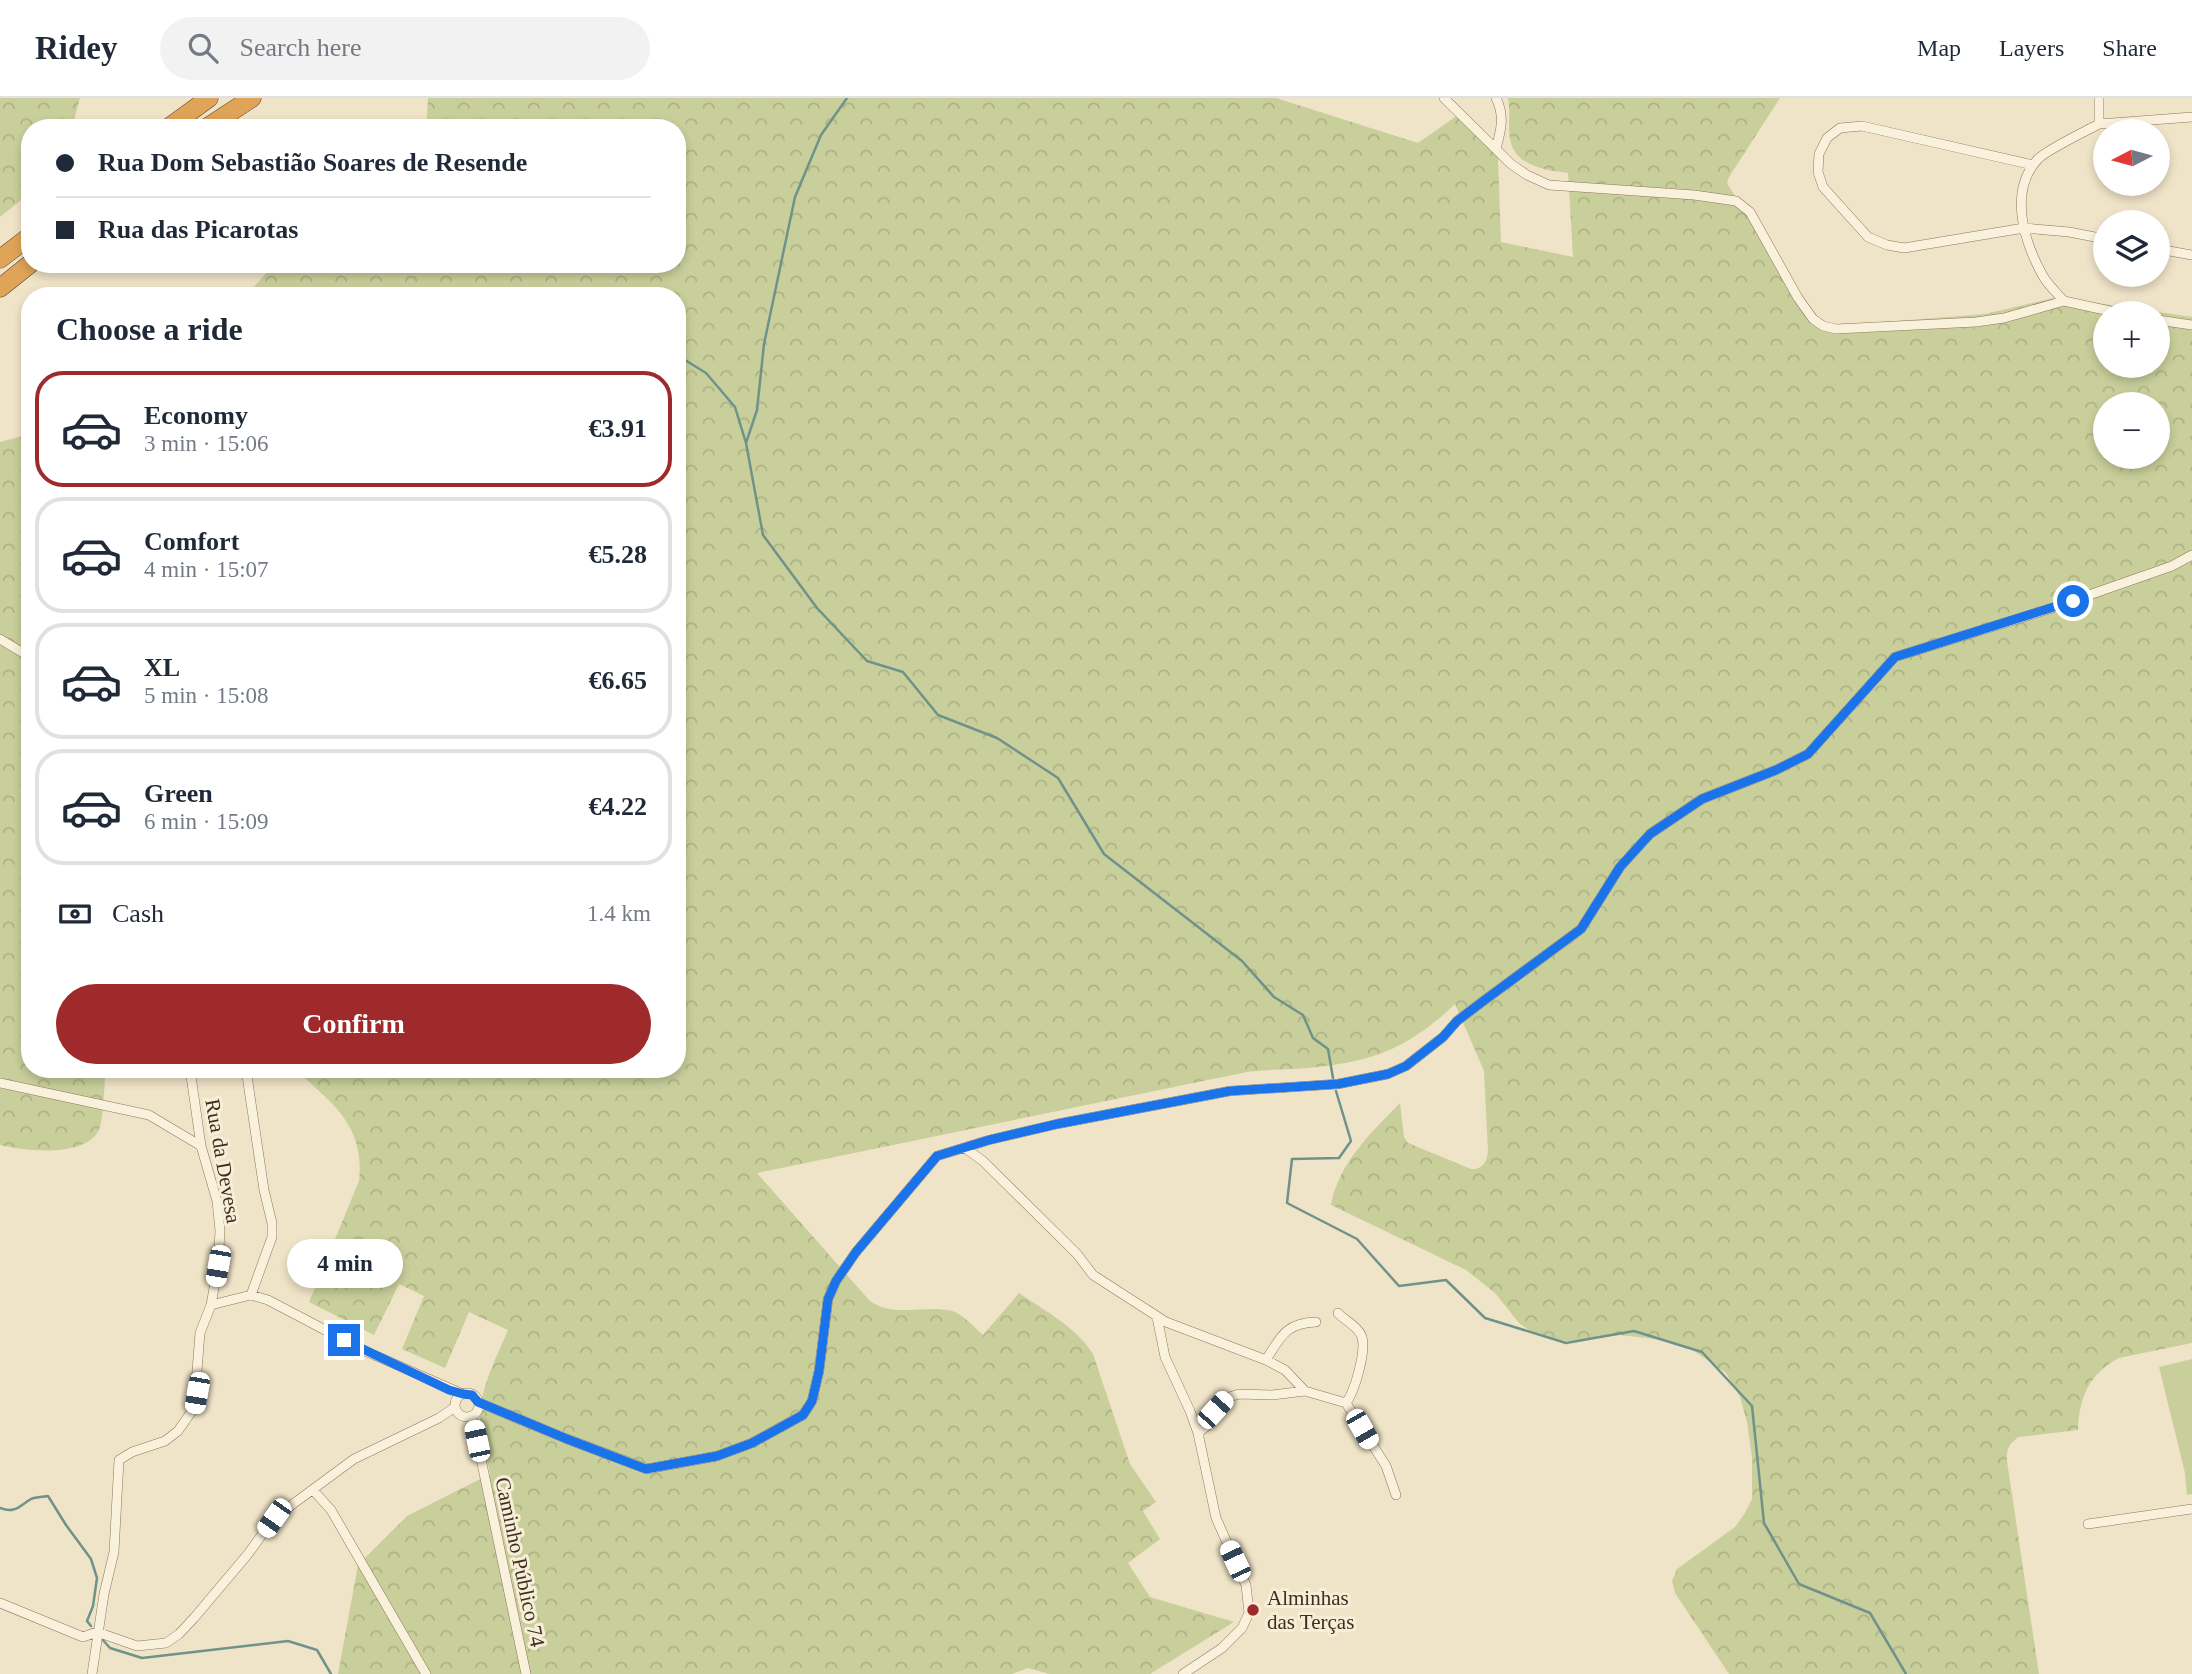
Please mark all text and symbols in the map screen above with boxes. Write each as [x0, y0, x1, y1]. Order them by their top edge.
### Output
search box [160, 17, 650, 80]
icon: search [184, 29, 222, 67]
text: Ridey [35, 30, 118, 66]
text: Search here [240, 33, 361, 62]
text: Map [1917, 35, 1961, 61]
text: Layers [1999, 35, 2064, 61]
text: Share [2102, 35, 2157, 61]
north arrow [2093, 119, 2170, 196]
map controls [2093, 119, 2170, 469]
text: Rua Dom Sebastião Soares de Resende [98, 148, 527, 177]
button: layers [2093, 210, 2170, 287]
text: Rua das Picarotas [98, 215, 298, 244]
button: + [2093, 301, 2170, 378]
text: Choose a ride [56, 311, 243, 347]
button: − [2093, 392, 2170, 469]
icon: car [60, 398, 123, 461]
text: Economy [144, 401, 248, 430]
text: €3.91 [589, 414, 647, 443]
text: 3 min · 15:06 [144, 431, 269, 456]
icon: car [60, 524, 123, 587]
text: Comfort [144, 527, 239, 556]
text: €5.28 [589, 540, 647, 569]
text: 4 min · 15:07 [144, 557, 269, 582]
route start [2057, 585, 2089, 617]
icon: car [60, 650, 123, 713]
text: XL [144, 653, 180, 682]
text: €6.65 [589, 666, 647, 695]
text: 5 min · 15:08 [144, 683, 269, 708]
icon: car [60, 776, 123, 839]
text: Green [144, 779, 213, 808]
text: €4.22 [589, 792, 647, 821]
text: 6 min · 15:09 [144, 809, 269, 834]
icon: cash [56, 895, 94, 933]
text: Cash [112, 899, 164, 928]
text: 1.4 km [587, 901, 651, 926]
button: Confirm [56, 984, 651, 1064]
street label: Rua da Devesa [200, 1097, 246, 1226]
callout: 4 min [286, 1238, 402, 1288]
car [205, 1243, 232, 1289]
text: 4 min [317, 1251, 373, 1276]
route end [328, 1324, 360, 1356]
car [184, 1370, 211, 1416]
car [1194, 1387, 1237, 1433]
car [1343, 1406, 1382, 1452]
car [463, 1418, 492, 1464]
street label: Caminho Público 74 [490, 1475, 550, 1649]
car [254, 1495, 295, 1541]
car [1217, 1538, 1254, 1584]
place label: Alminhas das Terças [1267, 1586, 1354, 1634]
marker: Alminhas das Terças [1245, 1602, 1261, 1618]

